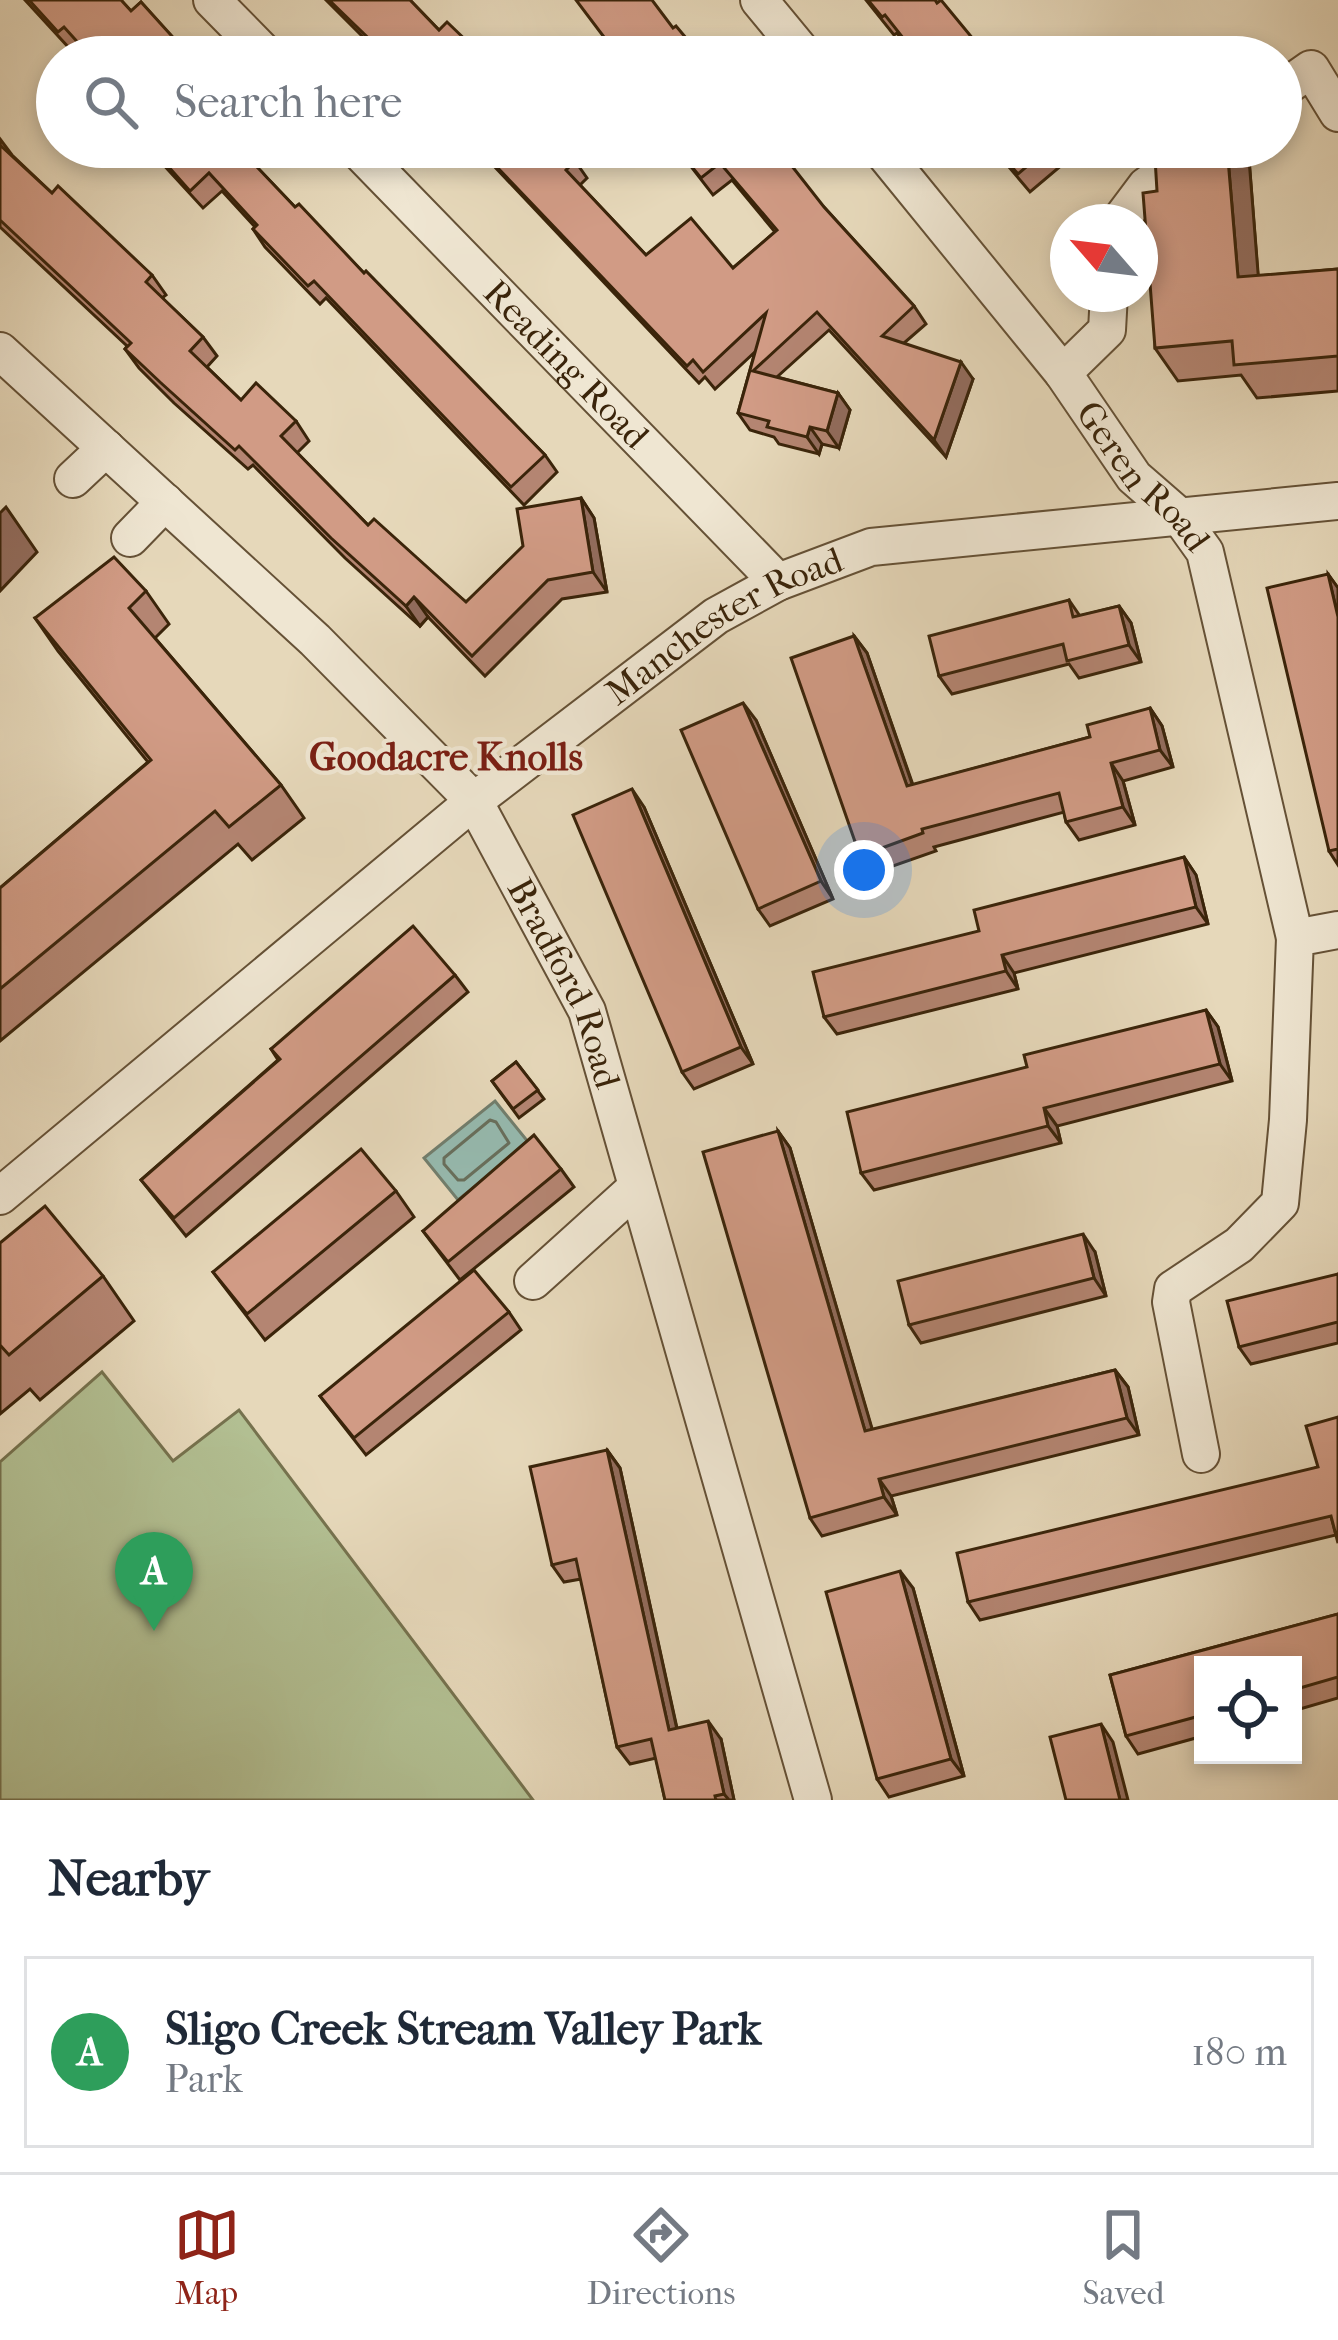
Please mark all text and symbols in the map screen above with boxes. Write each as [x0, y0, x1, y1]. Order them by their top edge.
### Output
search box [36, 36, 1302, 168]
icon: search [78, 69, 144, 135]
text: Search here [174, 76, 402, 129]
north arrow [1050, 204, 1158, 312]
street label: Reading Road [475, 271, 658, 457]
street label: Geren Road [1068, 393, 1219, 560]
street label: Manchester Road [597, 539, 849, 714]
district label: Goodacre Knolls [309, 734, 583, 780]
your location [834, 840, 894, 900]
street label: Bradford Road [499, 871, 629, 1093]
pin: A [115, 1532, 193, 1631]
map controls [1194, 1656, 1302, 1764]
button: locate [1194, 1656, 1302, 1764]
text: Nearby [48, 1848, 209, 1908]
text: Sligo Creek Stream Valley Park [165, 2003, 761, 2056]
text: A [77, 2029, 103, 2075]
text: 180 m [1191, 2029, 1287, 2075]
text: Park [165, 2056, 243, 2102]
tab: Map [174, 2202, 240, 2313]
tab: Directions [587, 2202, 735, 2313]
tab: Saved [1083, 2202, 1164, 2313]

